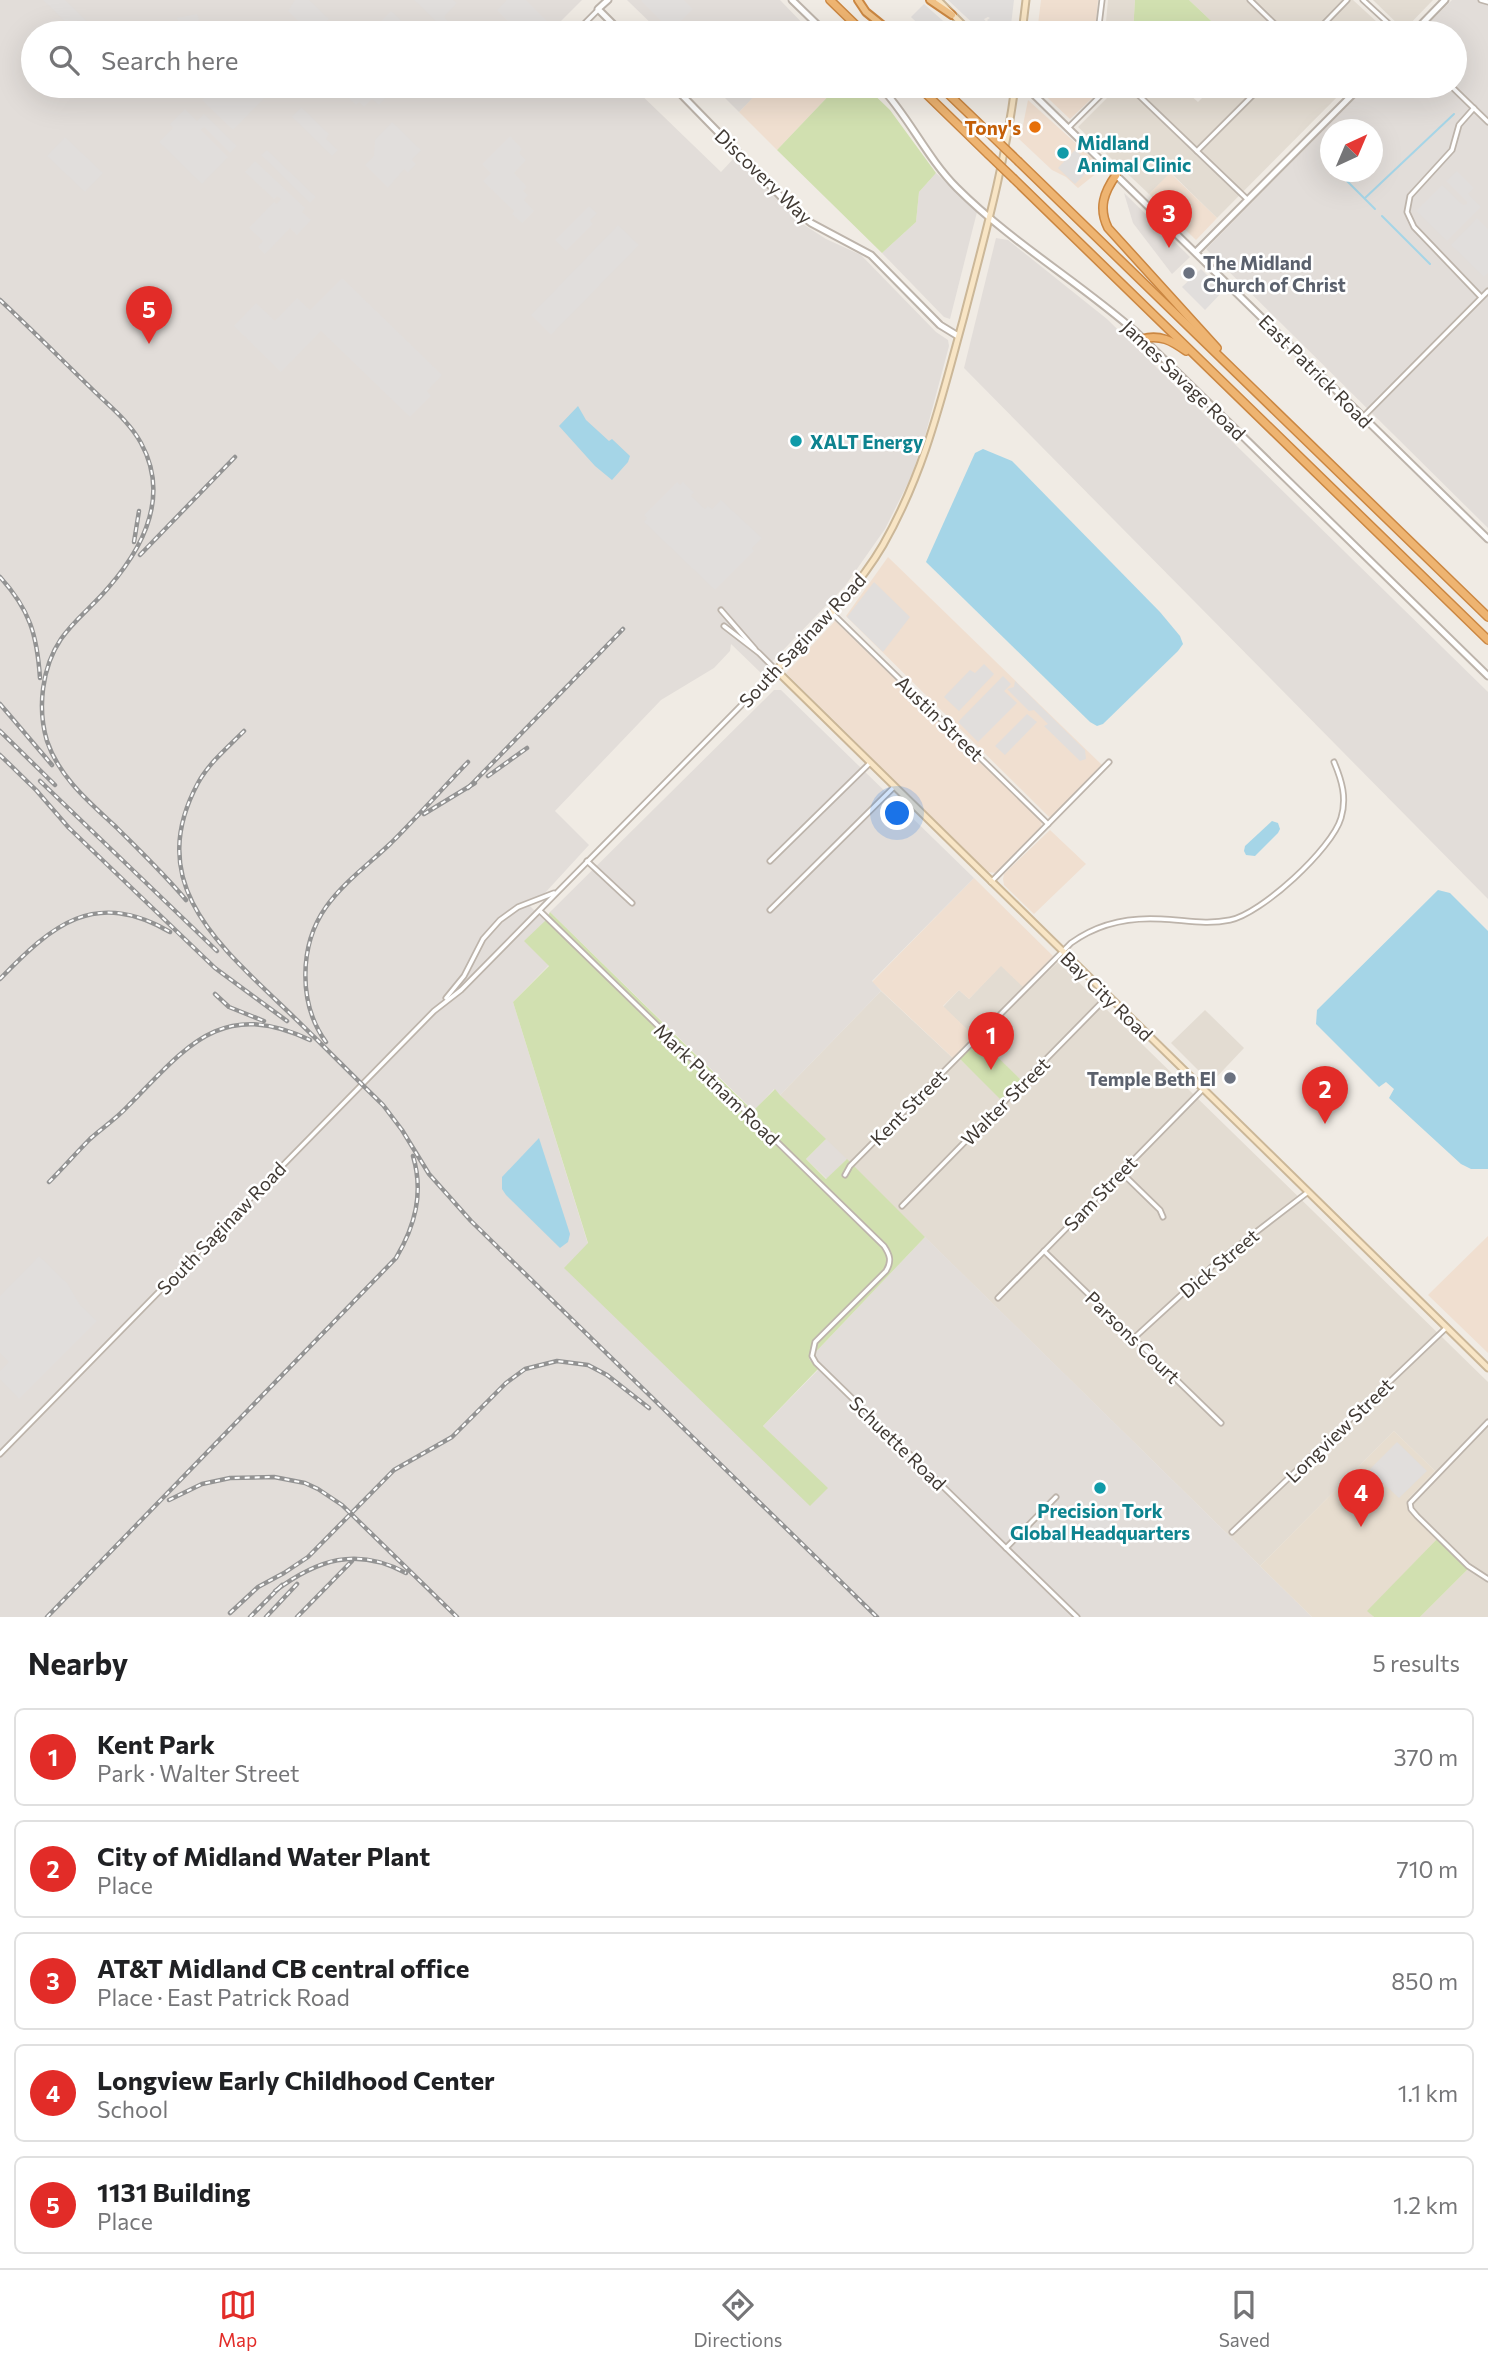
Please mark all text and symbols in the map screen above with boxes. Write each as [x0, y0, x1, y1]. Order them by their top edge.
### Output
search box [21, 21, 1467, 98]
icon: search [45, 41, 83, 79]
text: Search here [101, 44, 239, 75]
place label: Tony's [964, 116, 1021, 139]
marker: Tony's [1027, 119, 1043, 135]
north arrow [1320, 119, 1383, 182]
street label: Discovery Way [711, 124, 818, 228]
place label: Midland Animal Clinic [1077, 131, 1191, 176]
marker: Midland Animal Clinic [1055, 145, 1071, 161]
pin: 3 [1146, 190, 1192, 248]
place label: The Midland Church of Christ [1203, 251, 1346, 296]
marker: The Midland Church of Christ [1181, 265, 1197, 281]
pin: 5 [126, 286, 172, 344]
street label: East Patrick Road [1254, 309, 1378, 433]
street label: James Savage Road [1117, 315, 1251, 445]
place label: XALT Energy [810, 430, 924, 453]
marker: XALT Energy [788, 433, 804, 449]
street label: South Saginaw Road [734, 568, 870, 712]
street label: Austin Street [891, 670, 989, 766]
your location [880, 796, 914, 830]
street label: Bay City Road [1056, 946, 1158, 1046]
pin: 1 [968, 1012, 1014, 1070]
street label: Mark Putnam Road [650, 1018, 784, 1150]
street label: Walter Street [956, 1052, 1054, 1150]
street label: Kent Street [865, 1064, 951, 1150]
pin: 2 [1302, 1066, 1348, 1124]
place label: Temple Beth El [1087, 1067, 1216, 1090]
marker: Temple Beth El [1222, 1070, 1238, 1086]
street label: Sam Street [1059, 1151, 1141, 1235]
street label: South Saginaw Road [152, 1157, 290, 1299]
street label: Dick Street [1175, 1223, 1263, 1303]
street label: Parsons Court [1081, 1286, 1185, 1388]
street label: Longview Street [1281, 1373, 1398, 1487]
street label: Schuette Road [845, 1391, 951, 1495]
pin: 4 [1338, 1469, 1384, 1527]
marker: Precision Tork Global Headquarters [1092, 1480, 1108, 1496]
place label: Precision Tork Global Headquarters [1010, 1499, 1190, 1544]
text: Nearby [28, 1644, 128, 1681]
text: 5 results [1372, 1649, 1460, 1677]
text: Kent Park [97, 1728, 215, 1759]
text: 1 [48, 1743, 58, 1771]
text: 370 m [1393, 1743, 1458, 1771]
text: Park · Walter Street [97, 1759, 299, 1787]
text: City of Midland Water Plant [97, 1840, 430, 1871]
text: 2 [46, 1855, 60, 1883]
text: 710 m [1397, 1855, 1458, 1883]
text: Place [97, 1871, 153, 1899]
text: AT&T Midland CB central office [97, 1952, 469, 1983]
text: 3 [46, 1967, 60, 1995]
text: 850 m [1391, 1967, 1458, 1995]
text: Place · East Patrick Road [97, 1983, 350, 2011]
text: Longview Early Childhood Center [97, 2064, 495, 2095]
text: 4 [46, 2079, 60, 2107]
text: 1.1 km [1398, 2079, 1458, 2107]
text: School [97, 2095, 168, 2123]
text: 1131 Building [97, 2176, 251, 2207]
text: 5 [46, 2191, 60, 2219]
text: 1.2 km [1393, 2191, 1458, 2219]
text: Place [97, 2207, 153, 2235]
tab: Map [218, 2286, 257, 2351]
tab: Directions [693, 2286, 783, 2351]
tab: Saved [1219, 2286, 1270, 2351]

